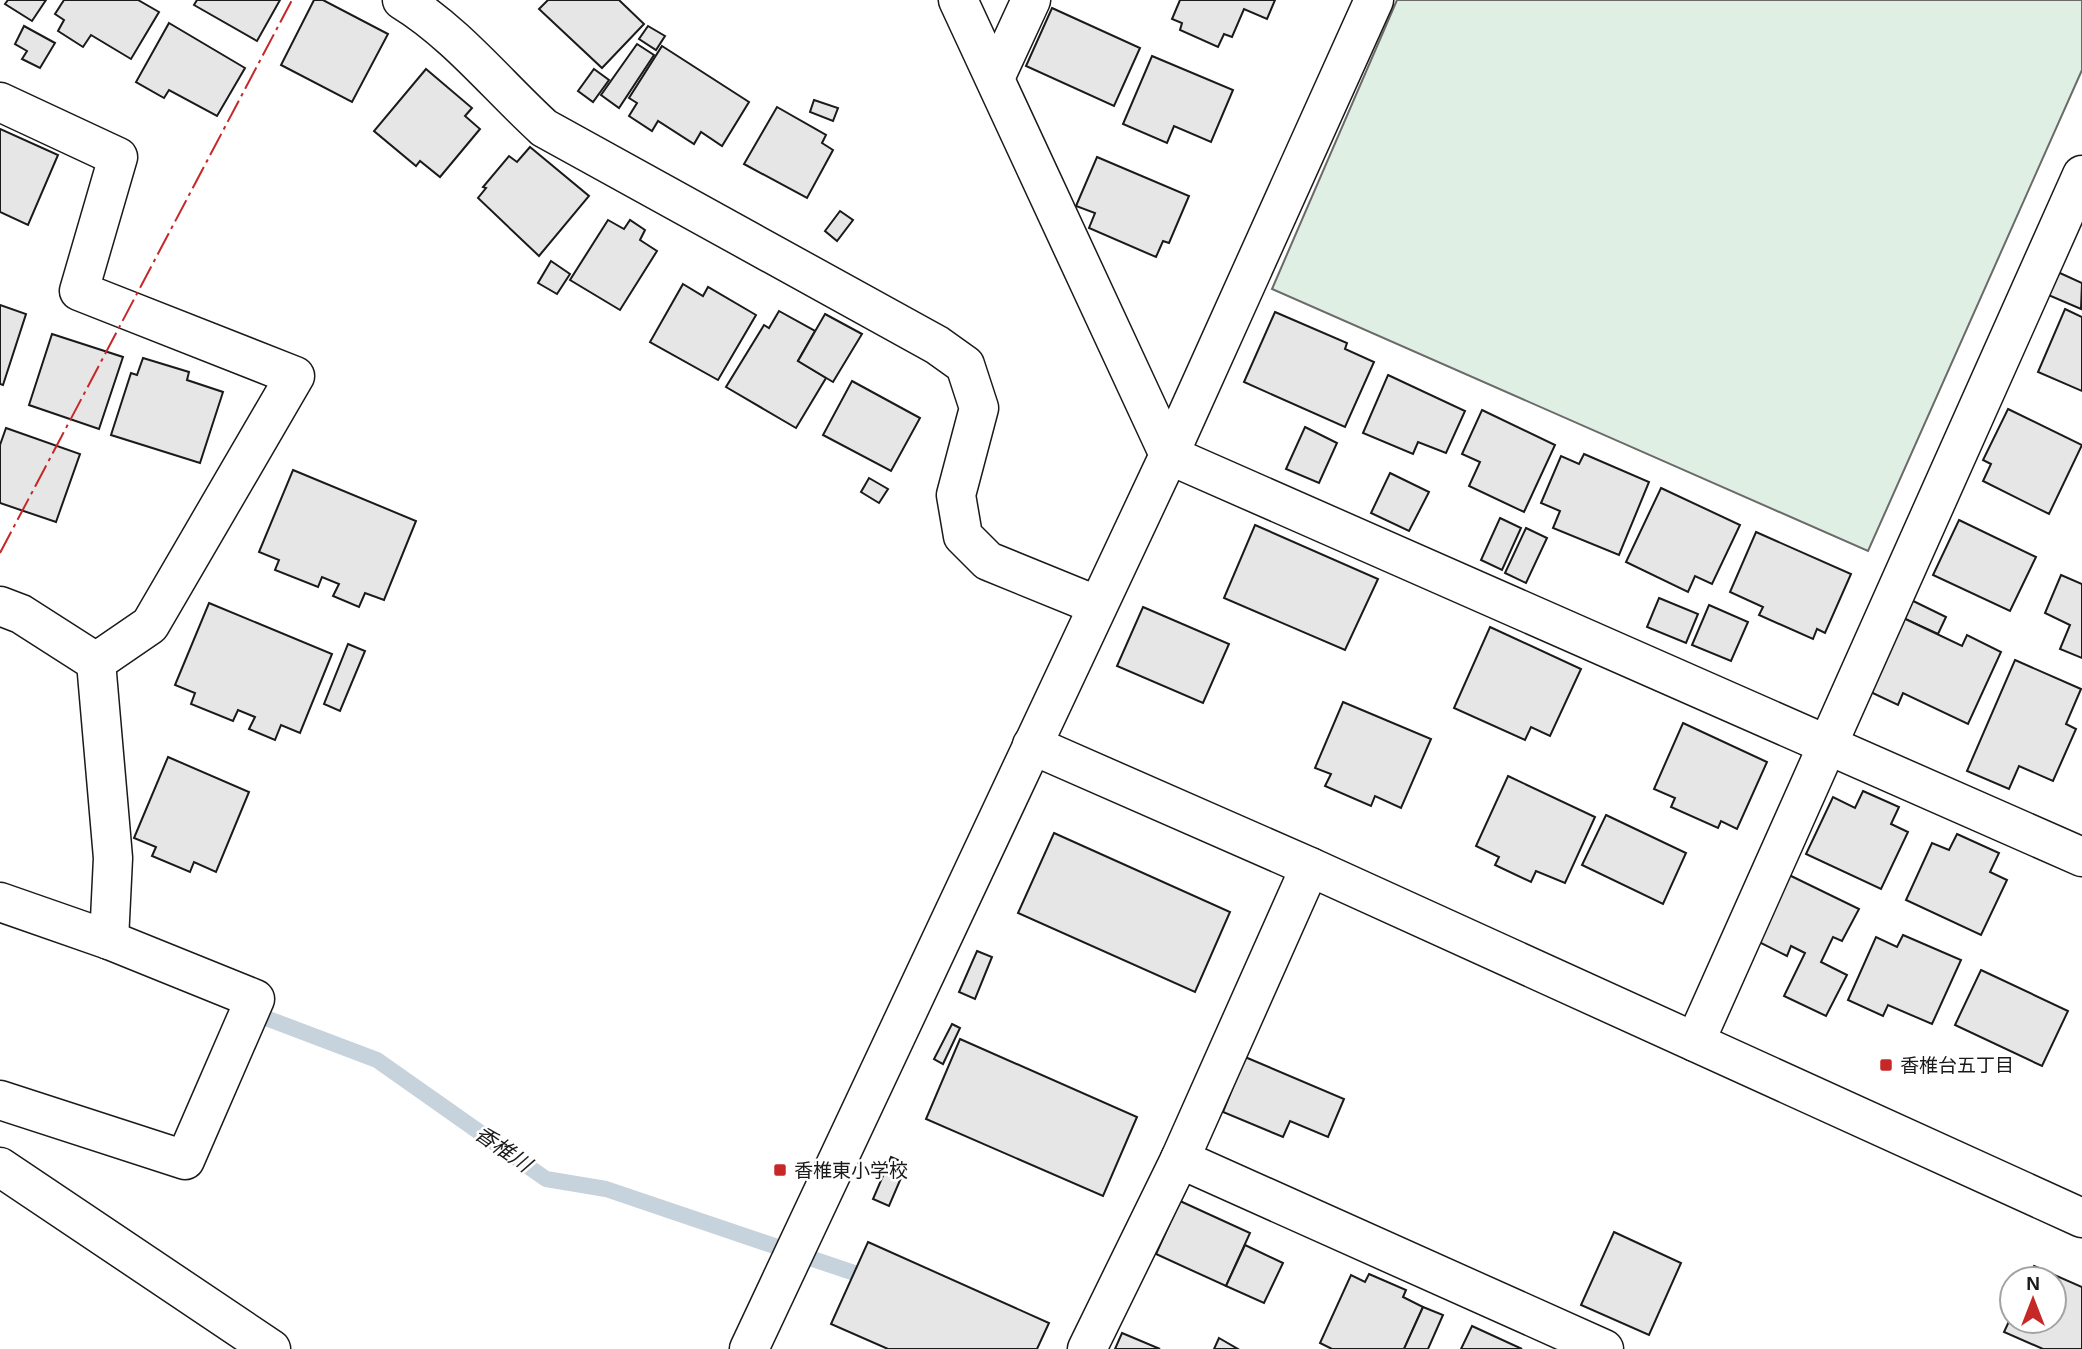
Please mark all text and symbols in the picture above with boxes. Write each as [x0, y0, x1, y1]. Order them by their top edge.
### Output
place label: 香椎台五丁目 [1900, 1055, 2014, 1076]
marker: 香椎台五丁目 [1878, 1057, 1894, 1073]
water label: 香椎川 [471, 1121, 537, 1177]
place label: 香椎東小学校 [794, 1160, 908, 1181]
marker: 香椎東小学校 [772, 1162, 788, 1178]
north arrow [1998, 1265, 2068, 1335]
text: N [2026, 1273, 2040, 1294]

